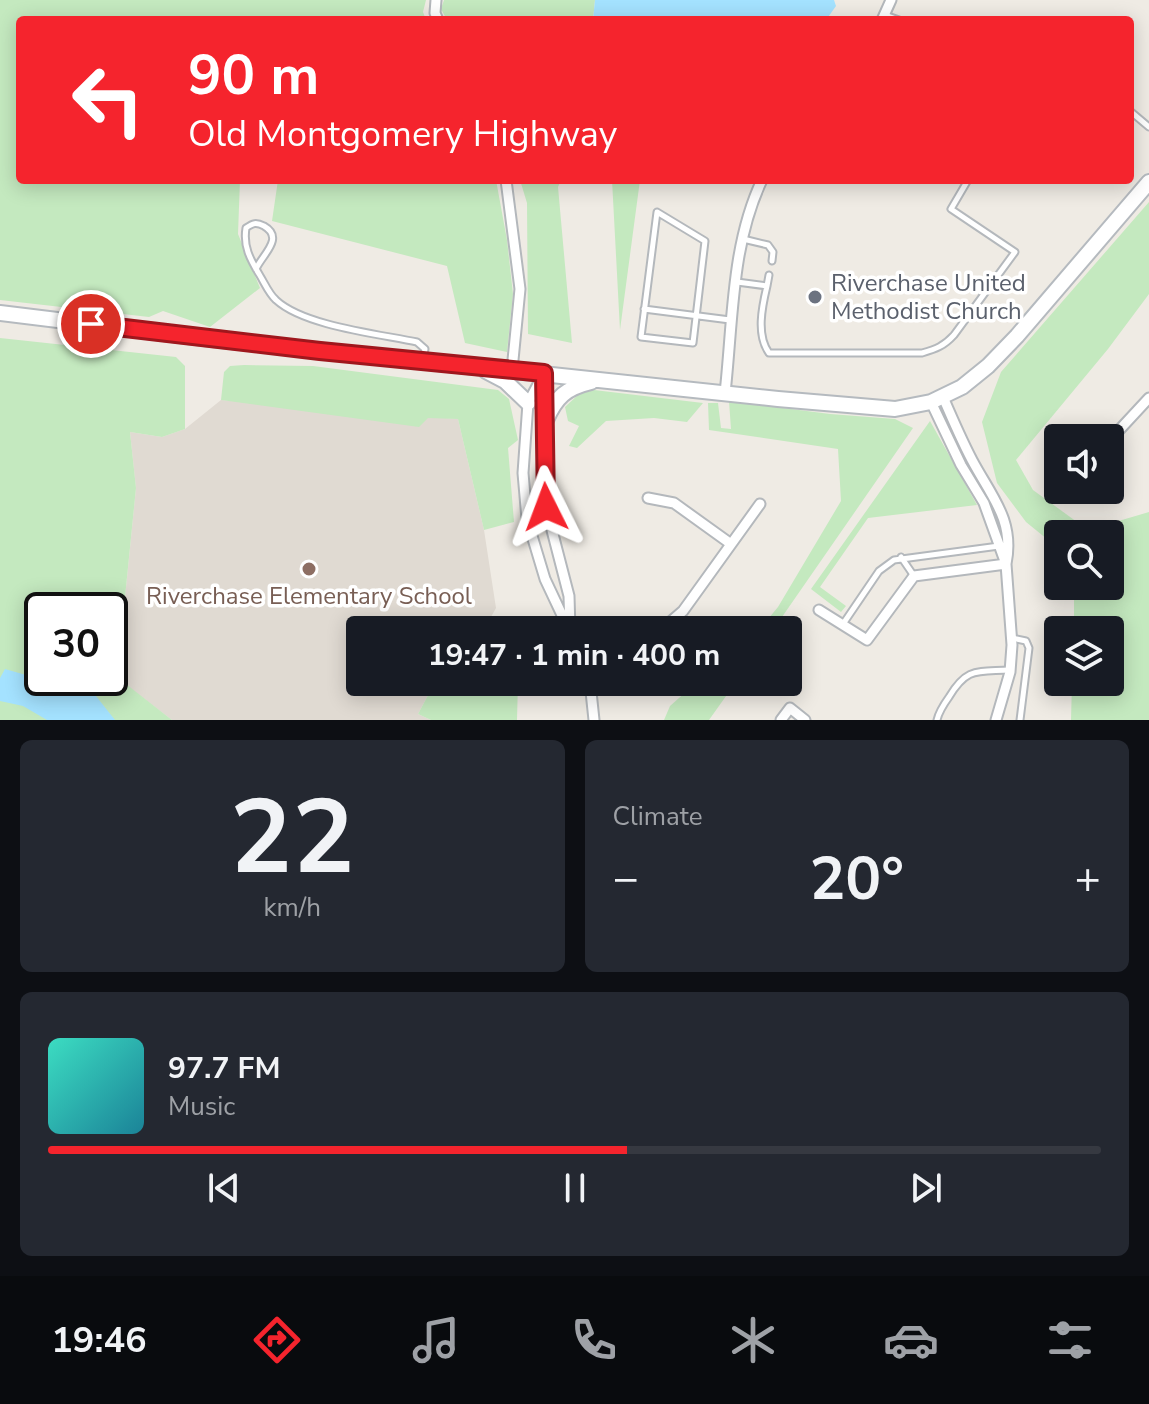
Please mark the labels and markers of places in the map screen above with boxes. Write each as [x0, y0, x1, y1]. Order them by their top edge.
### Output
place label: Riverchase United Methodist Church [831, 267, 1026, 327]
marker: Riverchase United Methodist Church [806, 288, 824, 306]
pin [57, 290, 125, 358]
marker: Riverchase Elementary School [300, 560, 318, 578]
place label: Riverchase Elementary School [146, 580, 472, 612]

